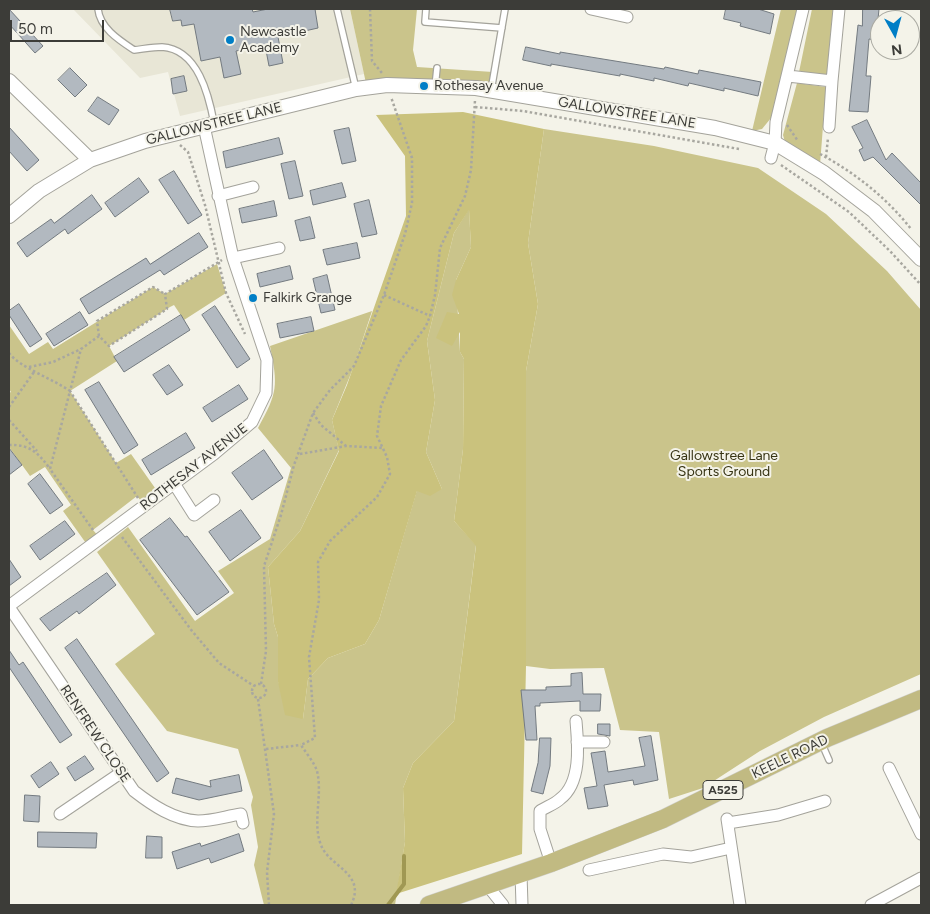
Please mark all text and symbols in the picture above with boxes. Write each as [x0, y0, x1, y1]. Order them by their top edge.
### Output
scale bar [12, 10, 106, 42]
north arrow [870, 10, 920, 60]
text: 50 m [18, 20, 53, 38]
place label: Newcastle Academy [240, 24, 306, 56]
marker: Newcastle Academy [224, 34, 236, 46]
text: N [890, 40, 903, 58]
place label: Rothesay Avenue [434, 78, 543, 94]
marker: Rothesay Avenue [418, 80, 430, 92]
street label: GALLOWSTREE LANE [557, 94, 697, 132]
street label: GALLOWSTREE LANE [144, 99, 284, 149]
place label: Falkirk Grange [263, 290, 352, 306]
marker: Falkirk Grange [247, 292, 259, 304]
street label: ROTHESAY AVENUE [137, 420, 251, 514]
park label: Gallowstree Lane Sports Ground [670, 448, 778, 481]
street label: RENFREW CLOSE [56, 682, 134, 786]
street label: KEELE ROAD [749, 731, 831, 783]
road number: A525 [703, 780, 743, 800]

